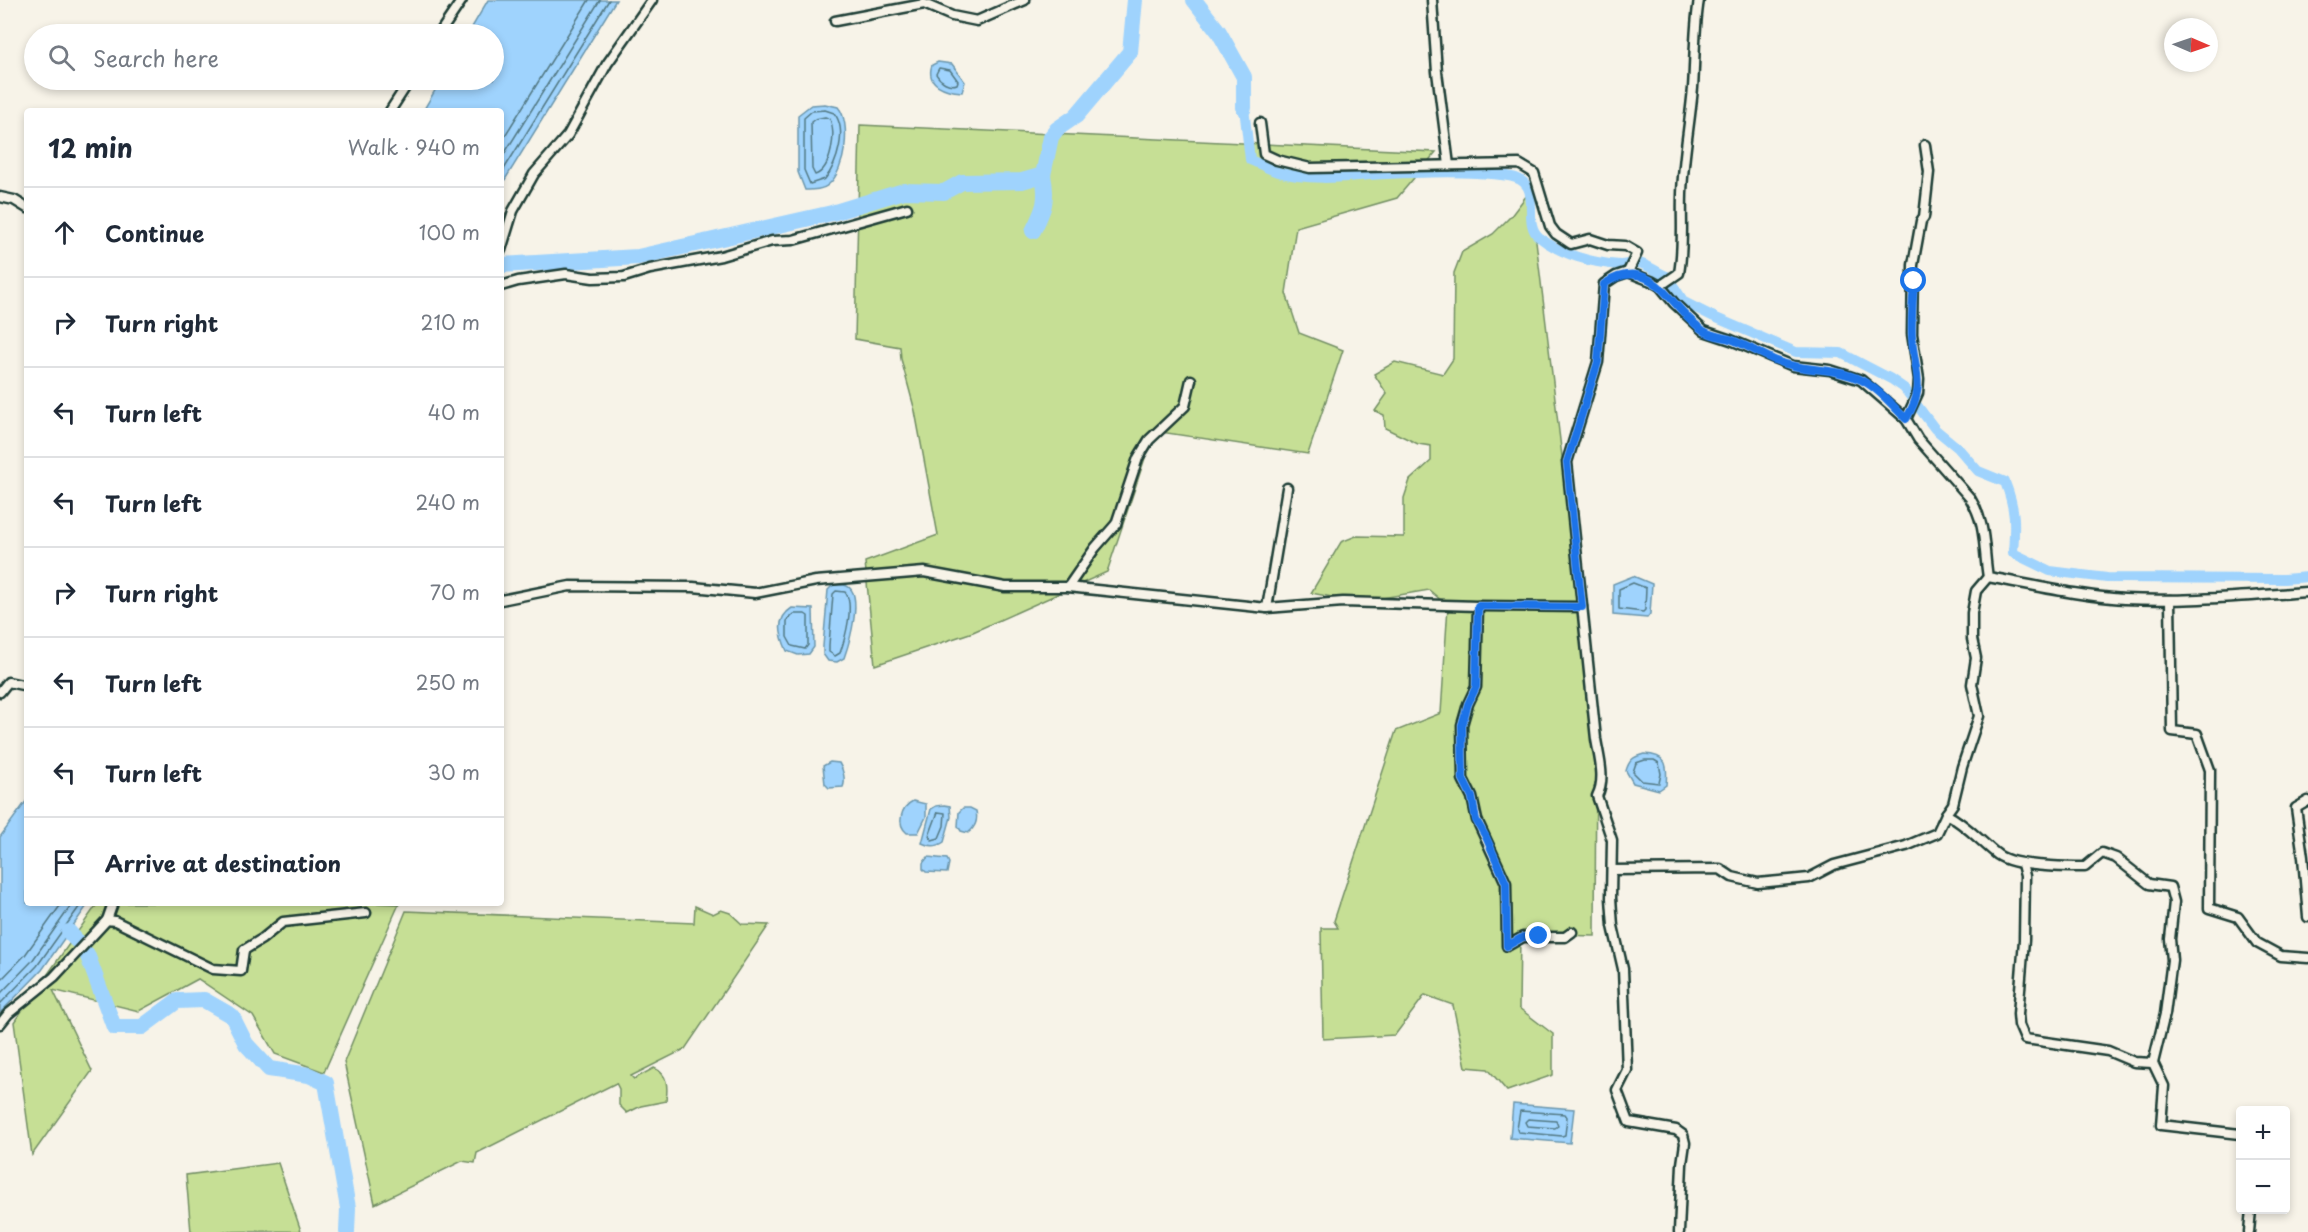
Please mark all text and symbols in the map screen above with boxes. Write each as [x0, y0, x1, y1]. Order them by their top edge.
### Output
north arrow [2164, 18, 2218, 72]
search box [24, 24, 504, 90]
icon: search [45, 41, 78, 74]
text: Search here [93, 41, 219, 74]
text: 12 min [48, 128, 133, 167]
text: Walk · 940 m [348, 132, 480, 162]
icon: ahead [48, 216, 81, 249]
text: Continue [105, 216, 204, 249]
text: 100 m [419, 217, 480, 247]
route start [1900, 267, 1926, 293]
icon: right [48, 306, 81, 339]
text: Turn right [105, 306, 218, 339]
text: 210 m [421, 307, 480, 337]
icon: left [48, 396, 81, 429]
text: Turn left [105, 396, 202, 429]
text: 40 m [428, 397, 480, 427]
icon: left [48, 486, 81, 519]
text: Turn left [105, 486, 202, 519]
text: 240 m [415, 487, 480, 517]
icon: right [48, 576, 81, 609]
text: Turn right [105, 576, 218, 609]
text: 70 m [430, 577, 480, 607]
icon: left [48, 666, 81, 699]
text: Turn left [105, 666, 202, 699]
text: 250 m [416, 667, 480, 697]
icon: left [48, 756, 81, 789]
text: Turn left [105, 756, 202, 789]
text: 30 m [427, 757, 480, 787]
icon: arrive [48, 846, 81, 879]
text: Arrive at destination [105, 846, 341, 879]
route end [1525, 922, 1551, 948]
map controls [2236, 1106, 2290, 1214]
button: + [2236, 1106, 2290, 1160]
button: − [2236, 1160, 2290, 1214]

